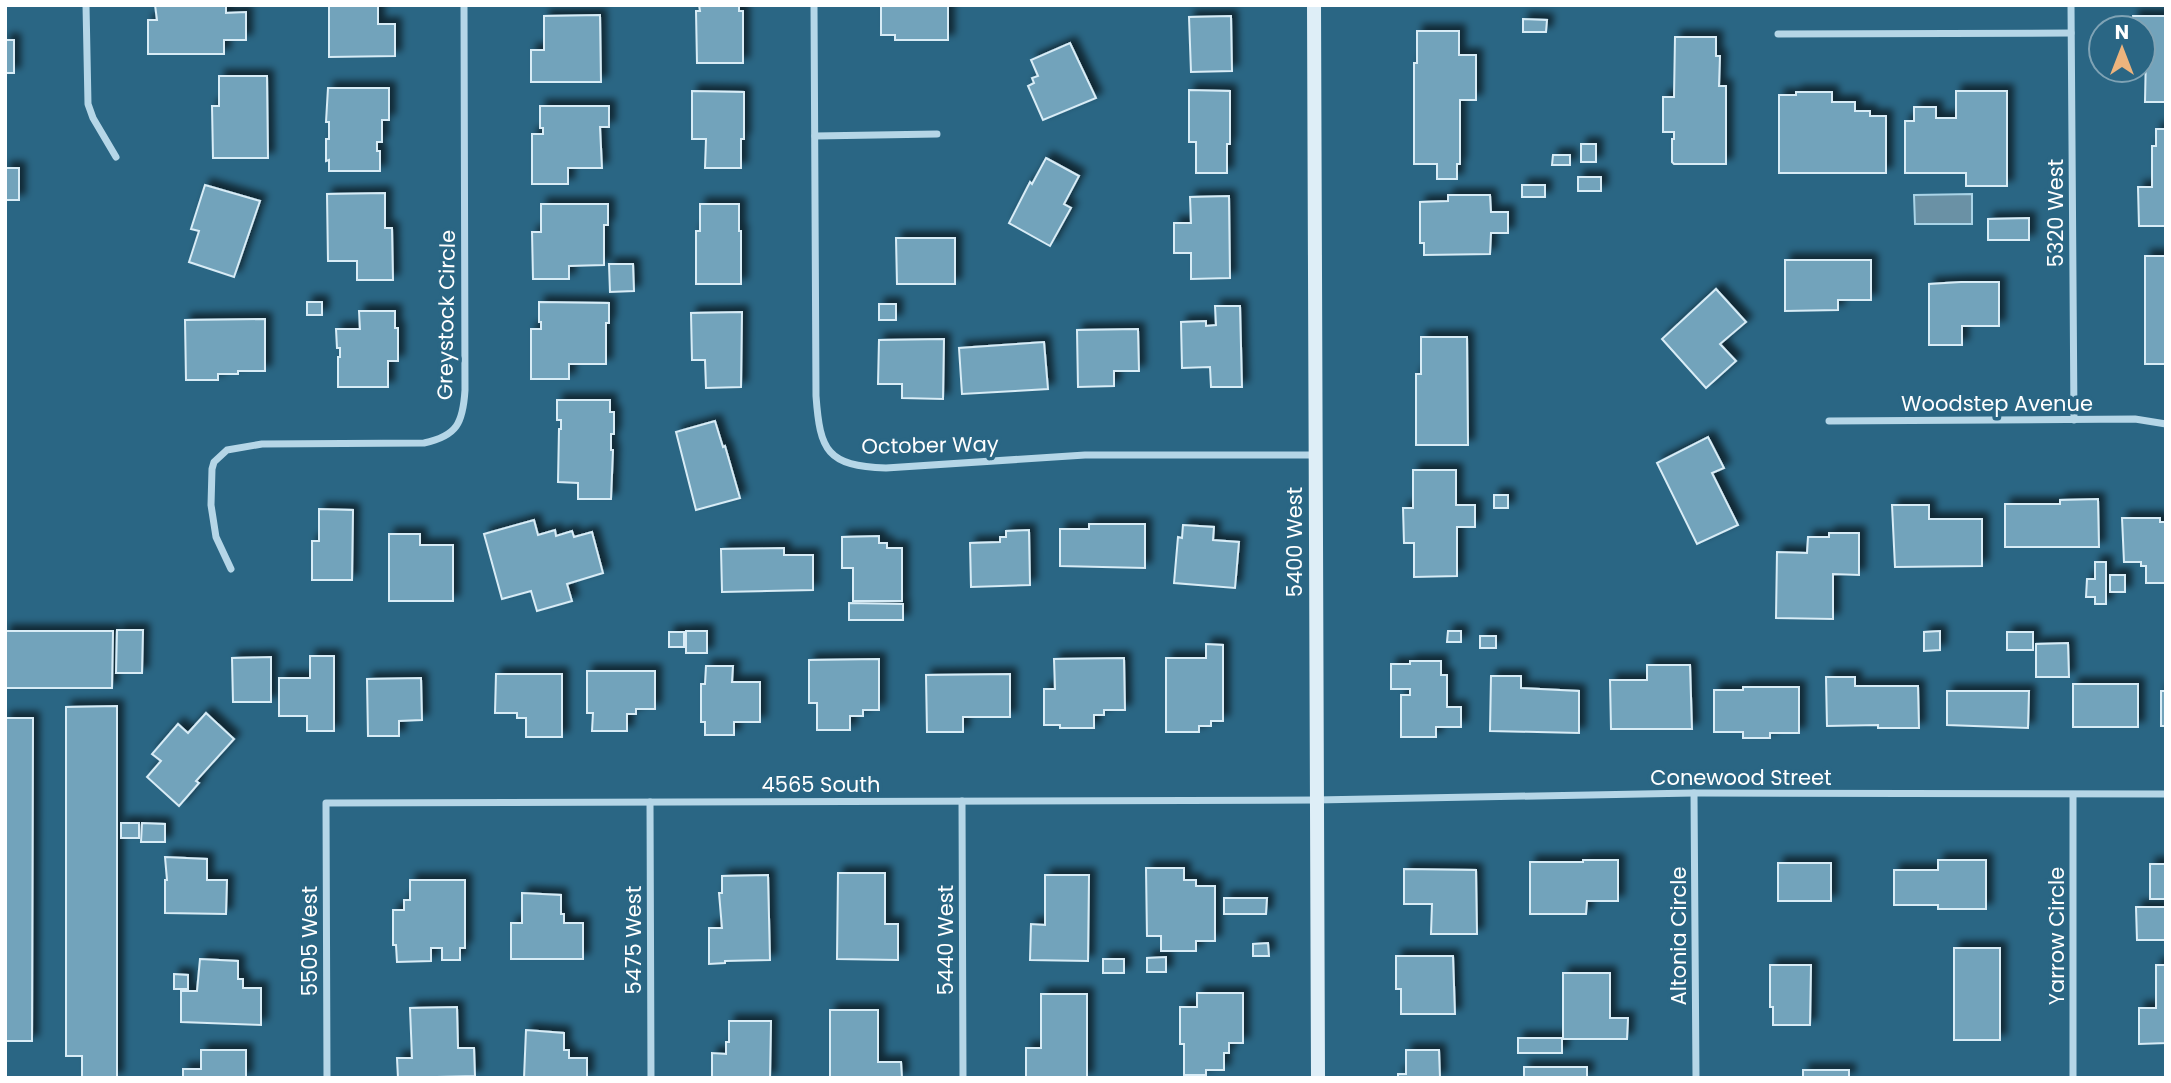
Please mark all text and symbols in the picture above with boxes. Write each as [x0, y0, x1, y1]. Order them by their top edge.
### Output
north arrow [2087, 14, 2157, 84]
text: N [2115, 19, 2129, 46]
street label: 5320 West [2041, 159, 2070, 267]
street label: Greystock Circle [430, 230, 462, 400]
street label: Woodstep Avenue [1901, 389, 2093, 418]
street label: October Way [861, 429, 999, 461]
street label: 5400 West [1280, 487, 1309, 597]
street label: Conewood Street [1650, 763, 1832, 792]
street label: 4565 South [762, 770, 880, 799]
street label: Altonia Circle [1664, 867, 1693, 1005]
street label: Yarrow Circle [2042, 867, 2071, 1005]
street label: 5440 West [931, 885, 960, 995]
street label: 5505 West [295, 886, 324, 996]
street label: 5475 West [619, 886, 648, 994]

